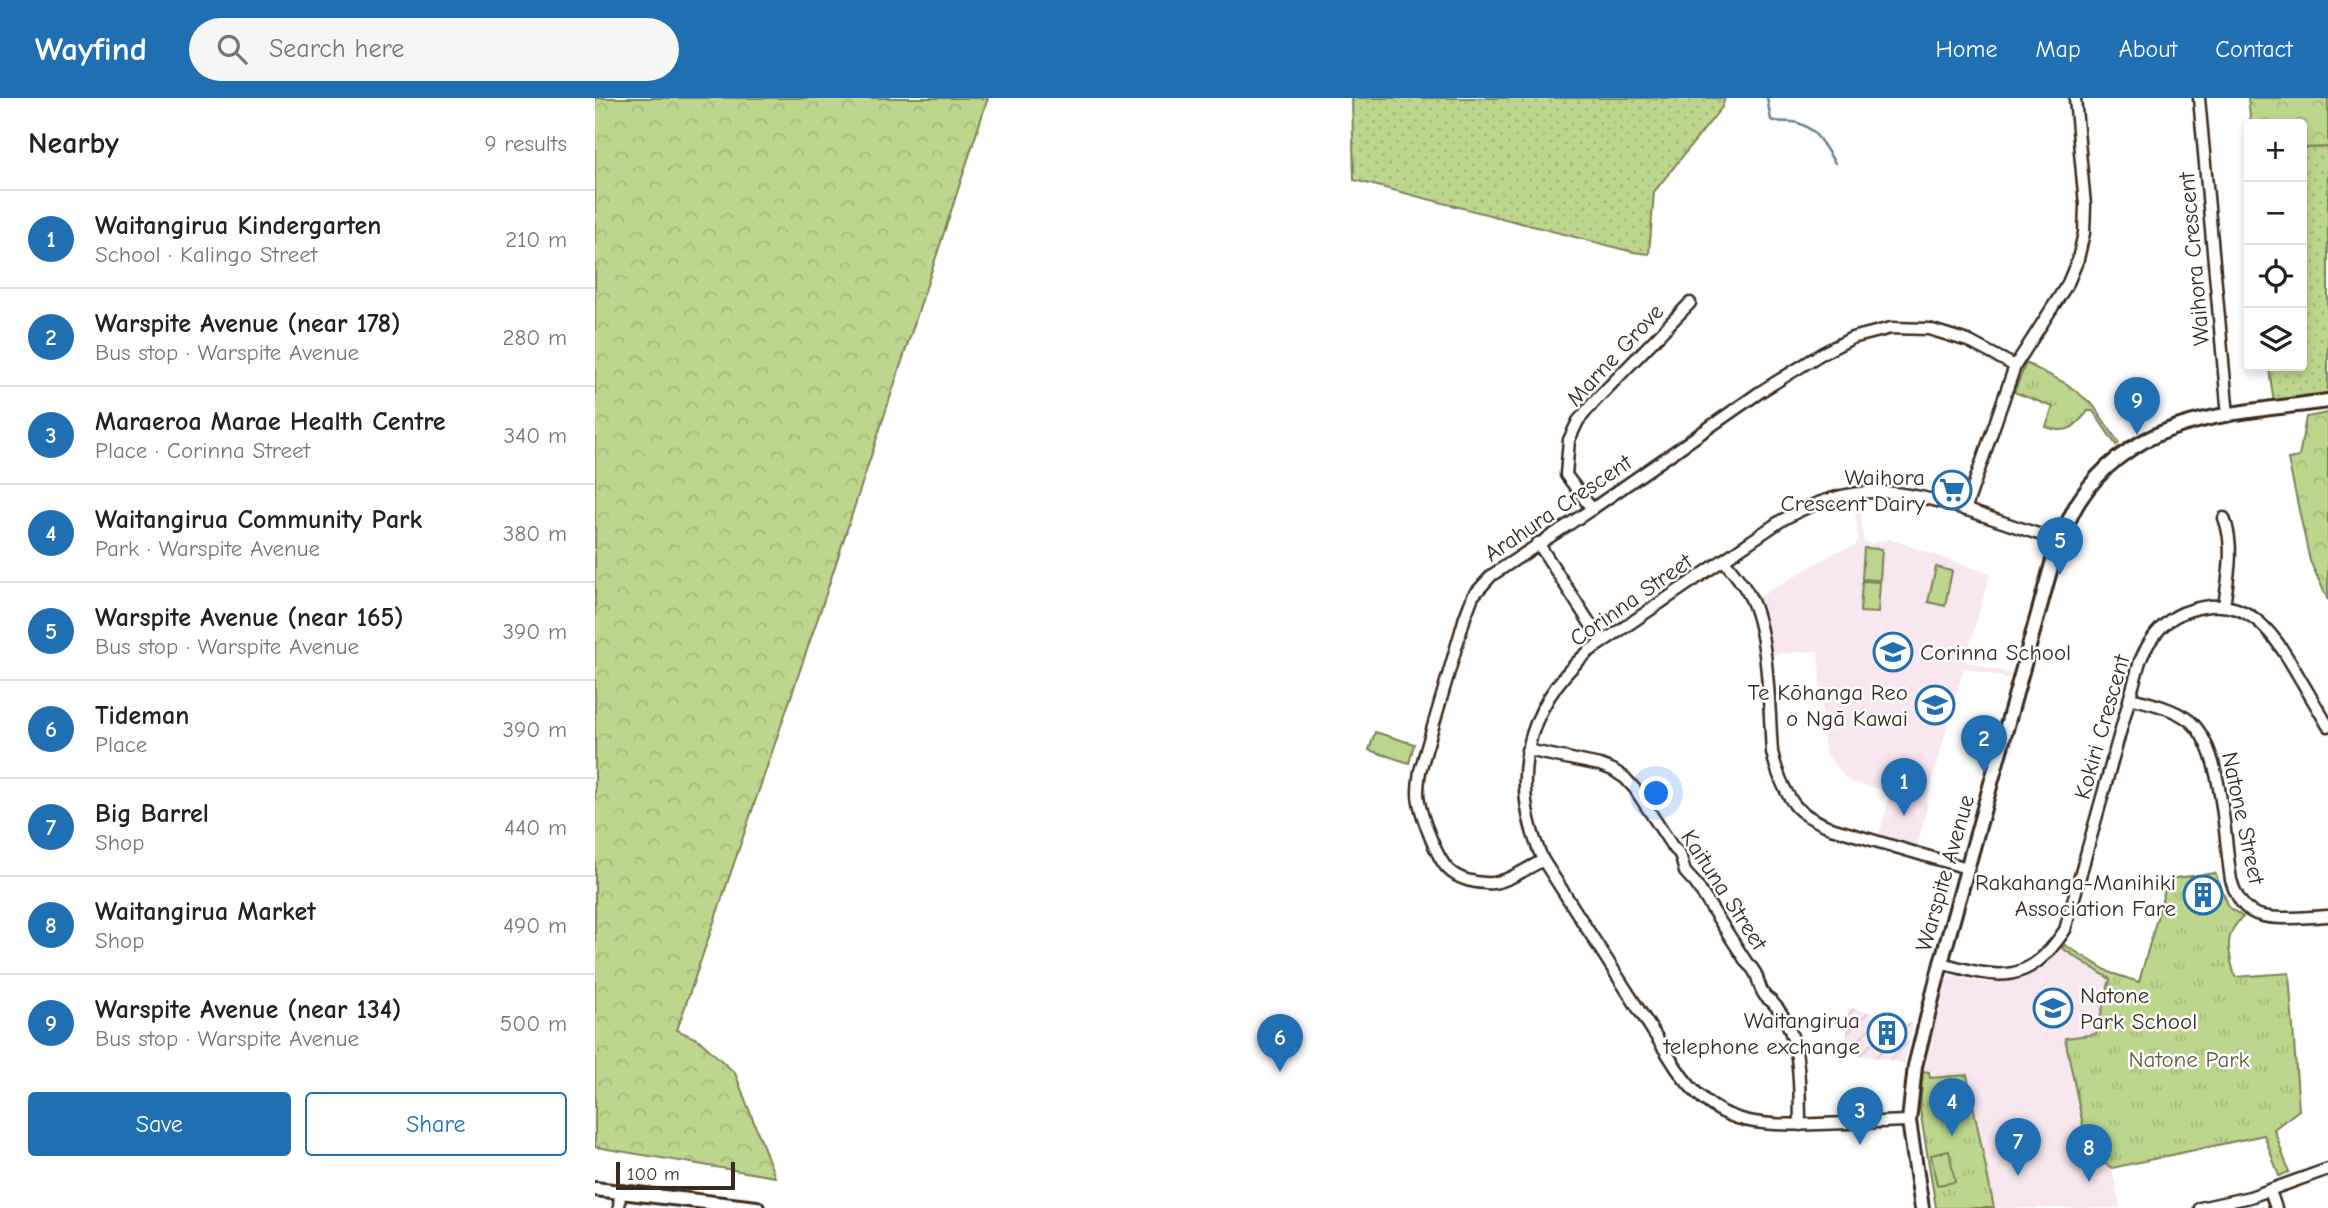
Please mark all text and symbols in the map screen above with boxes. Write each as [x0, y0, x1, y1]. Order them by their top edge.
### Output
search box [189, 18, 679, 81]
text: Wayfind [35, 30, 147, 68]
icon: search [213, 30, 251, 68]
text: Search here [269, 34, 404, 64]
text: Home [1936, 35, 1997, 63]
text: Map [2035, 35, 2081, 63]
text: About [2119, 35, 2177, 63]
text: Contact [2215, 35, 2293, 63]
map controls [2244, 119, 2307, 371]
button: + [2244, 119, 2307, 182]
text: Nearby [28, 126, 119, 161]
text: 9 results [484, 130, 567, 157]
street label: Waihora Crescent [2173, 170, 2215, 347]
button: − [2244, 182, 2307, 245]
text: Waitangirua Kindergarten [95, 211, 381, 241]
text: 1 [46, 226, 56, 253]
text: 210 m [505, 226, 567, 253]
text: School · Kalingo Street [95, 241, 317, 268]
button: locate [2244, 245, 2307, 308]
street label: Marne Grove [1561, 298, 1669, 412]
button: layers [2244, 308, 2307, 371]
text: Warspite Avenue (near 178) [95, 309, 400, 339]
text: 2 [45, 324, 57, 351]
text: 280 m [502, 324, 567, 351]
text: Bus stop · Warspite Avenue [95, 339, 359, 366]
pin: 9 [2114, 377, 2160, 435]
text: Maraeroa Marae Health Centre [95, 407, 446, 437]
text: 3 [45, 422, 57, 449]
text: 340 m [504, 422, 567, 449]
text: Place · Corinna Street [95, 437, 310, 464]
street label: Arahura Crescent [1479, 448, 1638, 567]
place label: Waihora Crescent Dairy [1781, 464, 1926, 517]
supermarket icon: Waihora Crescent Dairy [1931, 469, 1973, 511]
text: Waitangirua Community Park [95, 505, 422, 535]
pin: 5 [2037, 517, 2083, 575]
text: 4 [46, 520, 56, 547]
text: 380 m [503, 520, 567, 547]
text: Park · Warspite Avenue [95, 535, 320, 562]
street label: Corinna Street [1565, 547, 1699, 652]
text: Warspite Avenue (near 165) [95, 603, 404, 633]
text: 5 [45, 618, 57, 645]
text: 390 m [502, 618, 567, 645]
school or university icon: Corinna School [1872, 631, 1914, 673]
text: Bus stop · Warspite Avenue [95, 633, 359, 660]
place label: Corinna School [1920, 639, 2071, 666]
street label: Kokiri Crescent [2068, 650, 2136, 802]
place label: Te Kōhanga Reo o Ngā Kawai [1748, 679, 1908, 732]
school or university icon: Te Kōhanga Reo o Ngā Kawai [1914, 684, 1956, 726]
text: Tideman [95, 701, 189, 731]
pin: 2 [1961, 715, 2007, 773]
text: 6 [45, 716, 57, 743]
text: 390 m [502, 716, 567, 743]
text: Place [95, 731, 147, 758]
street label: Natone Street [2216, 749, 2270, 888]
pin: 1 [1881, 758, 1927, 816]
your location [1639, 776, 1673, 810]
street label: Warspite Avenue [1910, 792, 1980, 954]
text: Big Barrel [95, 799, 209, 829]
text: 7 [46, 814, 56, 841]
text: 440 m [504, 814, 567, 841]
street label: Kaituna Street [1675, 825, 1774, 956]
text: Shop [95, 829, 144, 856]
place label: Rakahanga-Manihiki Association Fare [1975, 869, 2176, 922]
building icon: Rakahanga-Manihiki Association Fare [2182, 874, 2224, 916]
text: Waitangirua Market [95, 897, 316, 927]
text: 8 [45, 912, 57, 939]
text: 490 m [503, 912, 567, 939]
text: Shop [95, 927, 144, 954]
place label: Natone Park School [2080, 982, 2197, 1035]
school or university icon: Natone Park School [2032, 987, 2074, 1029]
text: Warspite Avenue (near 134) [95, 995, 401, 1025]
place label: Waitangirua telephone exchange [1663, 1007, 1860, 1060]
text: 9 [45, 1010, 57, 1037]
text: 500 m [500, 1010, 567, 1037]
building icon: Waitangirua telephone exchange [1866, 1012, 1908, 1054]
pin: 6 [1257, 1014, 1303, 1072]
text: Bus stop · Warspite Avenue [95, 1025, 359, 1052]
park label: Natone Park [2128, 1046, 2250, 1073]
pin: 4 [1929, 1078, 1975, 1136]
pin: 3 [1837, 1087, 1883, 1145]
button: Save [28, 1092, 291, 1156]
button: Share [305, 1092, 567, 1156]
pin: 7 [1995, 1118, 2041, 1176]
pin: 8 [2066, 1124, 2112, 1182]
scale bar [616, 1159, 735, 1191]
text: 100 m [627, 1163, 680, 1185]

